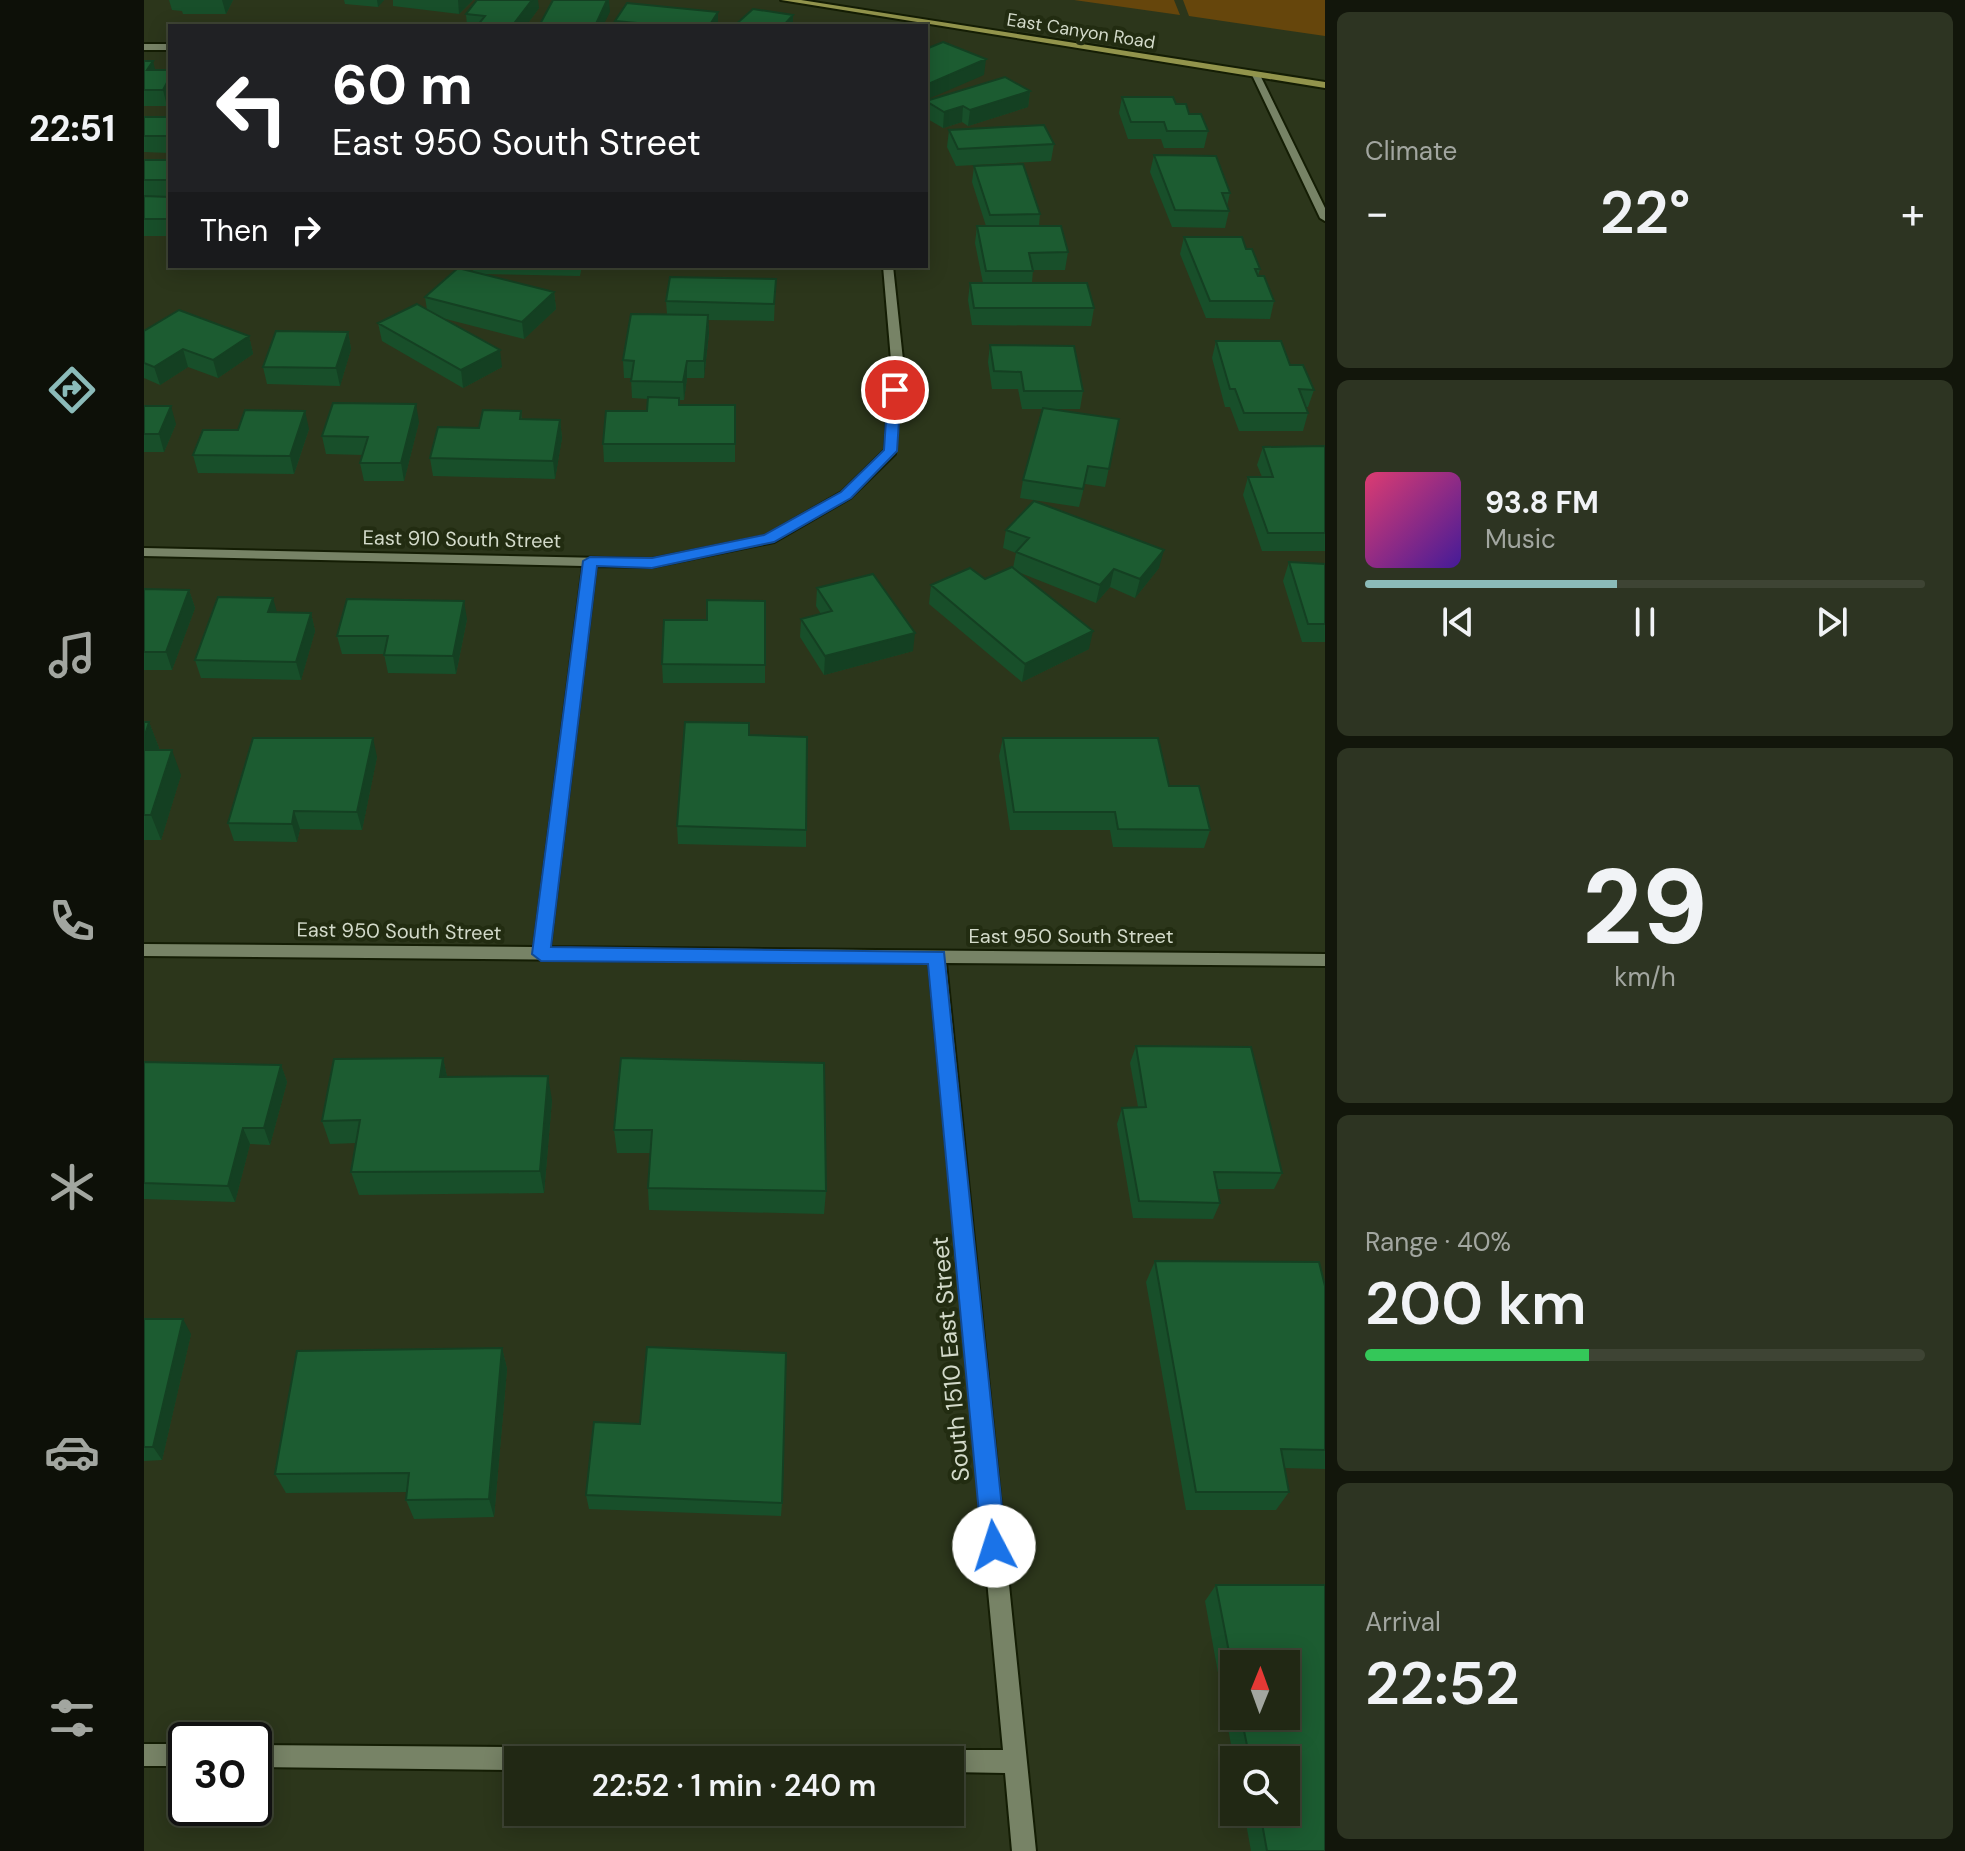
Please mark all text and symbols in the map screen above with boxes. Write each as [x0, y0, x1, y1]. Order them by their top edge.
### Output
street label: East Canyon Road [1005, 7, 1157, 55]
text: 60 m [332, 48, 473, 121]
icon: left [200, 56, 304, 160]
text: 22:51 [29, 105, 115, 152]
text: East 950 South Street [332, 119, 701, 166]
text: Climate [1365, 134, 1457, 168]
text: 22° [1600, 173, 1690, 252]
text: − [1365, 184, 1389, 242]
text: + [1901, 184, 1925, 242]
icon: right [284, 208, 328, 252]
text: Then [200, 211, 268, 250]
pin [861, 356, 929, 424]
icon: directions [44, 362, 100, 418]
icon: arrive [873, 368, 917, 412]
text: 93.8 FM [1485, 483, 1599, 522]
text: Music [1485, 522, 1556, 556]
street label: East 910 South Street [362, 524, 562, 554]
icon: previous [1436, 600, 1480, 644]
icon: pause [1623, 600, 1667, 644]
icon: next [1810, 600, 1854, 644]
icon: music [44, 627, 100, 683]
text: 29 [1582, 840, 1708, 975]
icon: phone [44, 893, 100, 949]
street label: East 950 South Street [296, 916, 502, 946]
street label: East 950 South Street [969, 923, 1174, 949]
text: km/h [1614, 960, 1676, 994]
icon: climate [44, 1159, 100, 1215]
text: Range · 40% [1365, 1225, 1511, 1259]
street label: South 1510 East Street [924, 1235, 976, 1483]
text: 200 km [1365, 1264, 1587, 1343]
icon: car [44, 1424, 100, 1480]
position arrow [952, 1504, 1036, 1588]
text: Arrival [1365, 1605, 1441, 1639]
text: 22:52 [1365, 1644, 1520, 1723]
north arrow [1220, 1650, 1300, 1730]
map controls [1220, 1650, 1300, 1826]
icon: filters [44, 1690, 100, 1746]
speed limit sign: 30 [168, 1722, 272, 1826]
button: search [1220, 1746, 1300, 1826]
text: 22:52 · 1 min · 240 m [592, 1766, 876, 1805]

